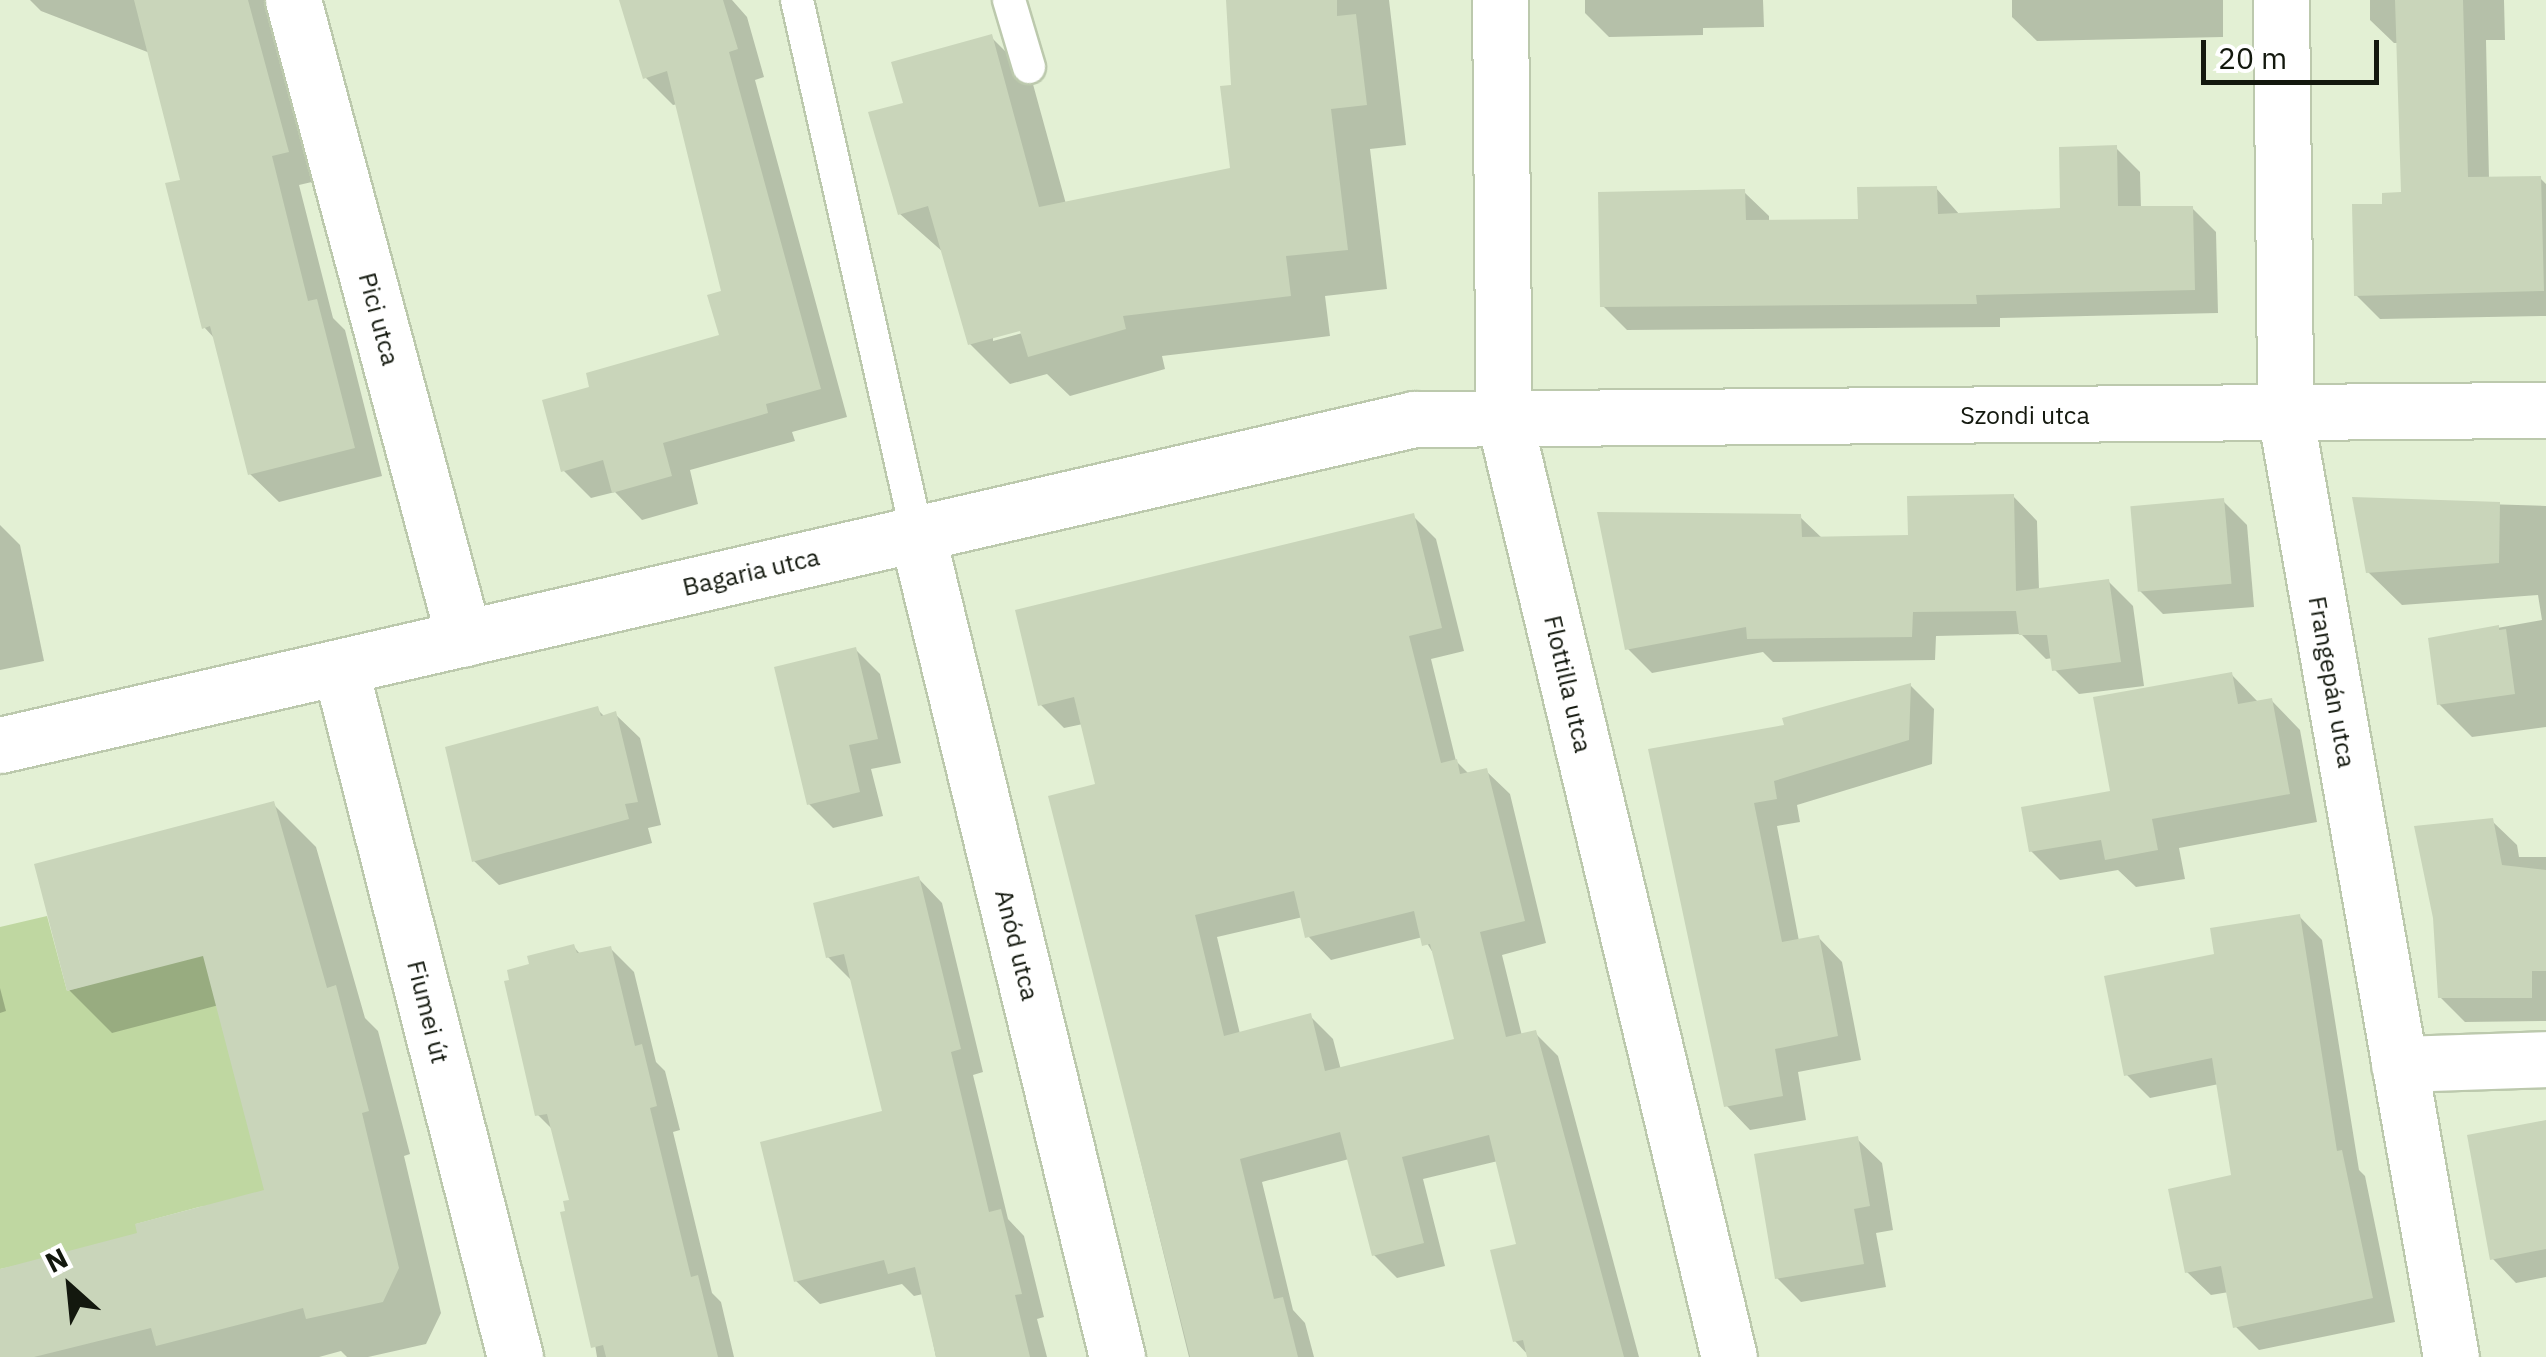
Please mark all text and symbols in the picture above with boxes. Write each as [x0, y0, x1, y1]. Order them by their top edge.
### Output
scale bar [2206, 20, 2384, 82]
text: 20 m [2218, 38, 2287, 77]
street label: Pici utca [352, 269, 406, 369]
street label: Szondi utca [1960, 400, 2090, 430]
street label: Bagaria utca [680, 542, 822, 602]
street label: Frangepán utca [2302, 594, 2362, 770]
street label: Flottilla utca [1538, 612, 1598, 756]
street label: Anód utca [989, 886, 1045, 1004]
street label: Fiumei út [401, 957, 455, 1067]
north arrow [20, 1237, 120, 1337]
text: N [39, 1239, 74, 1281]

